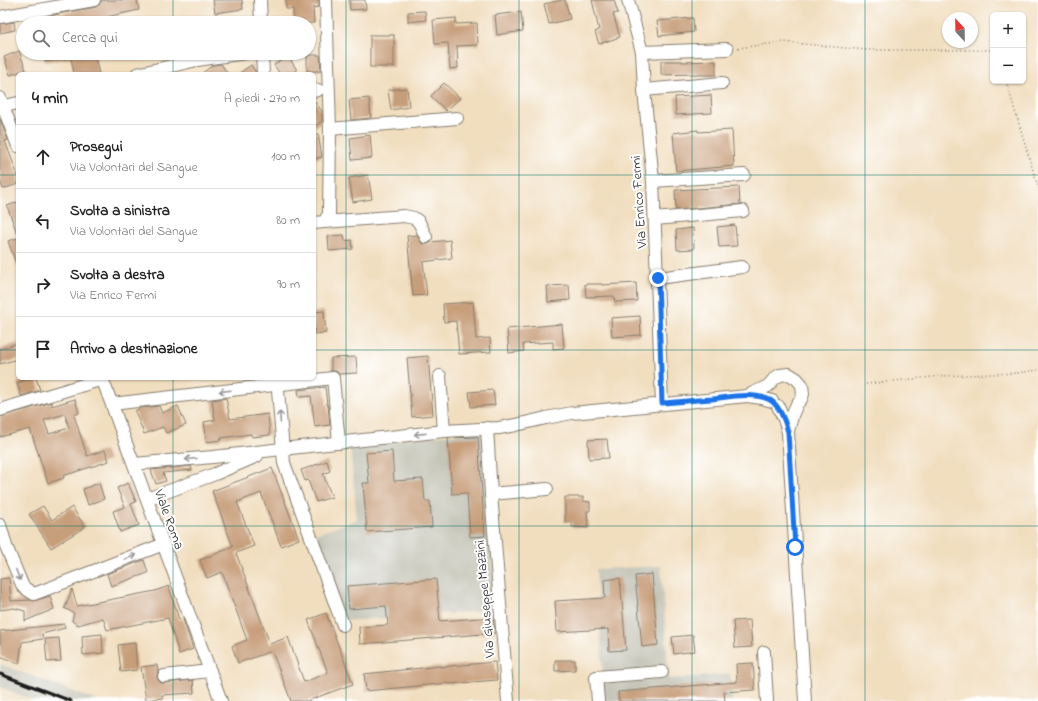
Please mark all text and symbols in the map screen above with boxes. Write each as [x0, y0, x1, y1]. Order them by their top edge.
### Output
north arrow [942, 12, 978, 48]
map controls [990, 12, 1026, 84]
button: + [990, 12, 1026, 48]
search box [16, 16, 316, 60]
icon: search [30, 27, 52, 49]
text: Cerca qui [62, 27, 118, 49]
button: − [990, 48, 1026, 84]
text: 4 min [32, 86, 68, 111]
text: A piedi · 270 m [224, 89, 300, 108]
text: Prosegui [70, 136, 123, 158]
icon: ahead [32, 146, 54, 168]
text: 100 m [271, 147, 300, 166]
street label: Via Enrico Fermi [626, 155, 653, 250]
text: Via Volontari del Sangue [70, 158, 198, 177]
text: Svolta a sinistra [70, 200, 170, 222]
icon: left [32, 210, 54, 232]
text: 80 m [276, 211, 300, 230]
text: Via Volontari del Sangue [70, 222, 198, 241]
text: Svolta a destra [70, 264, 165, 286]
route end [649, 269, 667, 287]
icon: right [32, 274, 54, 296]
text: 90 m [277, 275, 300, 294]
text: Via Enrico Fermi [70, 286, 157, 305]
icon: arrive [32, 338, 54, 360]
text: Arrivo a destinazione [70, 338, 197, 360]
one-way arrow [219, 387, 232, 395]
one-way arrow [277, 411, 284, 424]
one-way arrow [414, 430, 427, 438]
one-way arrow [185, 455, 198, 463]
street label: Viale Roma [148, 485, 189, 553]
route start [786, 538, 804, 556]
street label: Via Giuseppe Mazzini [470, 539, 501, 660]
one-way arrow [125, 552, 137, 560]
one-way arrow [15, 568, 22, 580]

